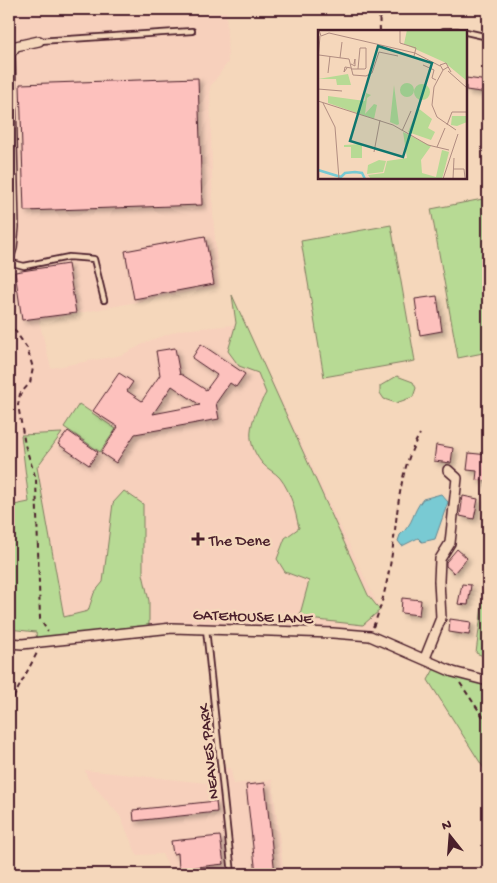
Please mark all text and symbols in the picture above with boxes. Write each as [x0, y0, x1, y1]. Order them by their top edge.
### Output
inset map [318, 30, 467, 179]
marker: The Dene [191, 532, 205, 546]
place label: The Dene [208, 533, 271, 552]
street label: GATEHOUSE LANE [192, 607, 314, 630]
street label: NEAVES PARK [196, 701, 225, 800]
north arrow [424, 810, 474, 860]
text: N [440, 816, 454, 835]

